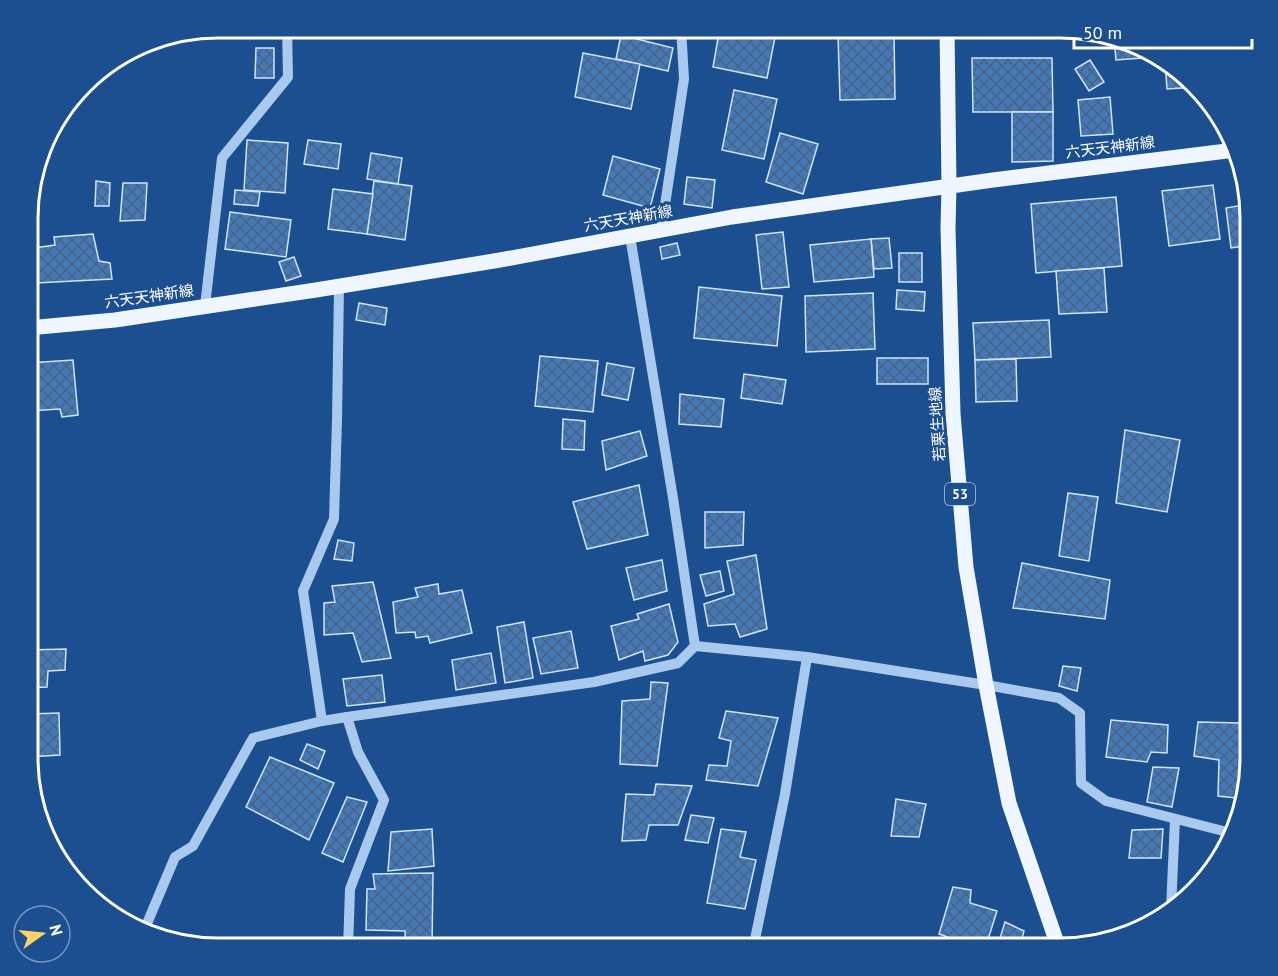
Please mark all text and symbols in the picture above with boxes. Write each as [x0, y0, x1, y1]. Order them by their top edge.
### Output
scale bar [1074, 12, 1252, 50]
text: 50 m [1083, 21, 1122, 44]
street label: 六天天神新線 [1064, 132, 1156, 162]
street label: 六天天神新線 [582, 201, 674, 235]
street label: 六天天神新線 [103, 280, 195, 312]
street label: 若栗生地線 [925, 386, 949, 462]
road number: 53 [945, 483, 975, 505]
north arrow [12, 904, 72, 964]
text: N [45, 922, 68, 938]

